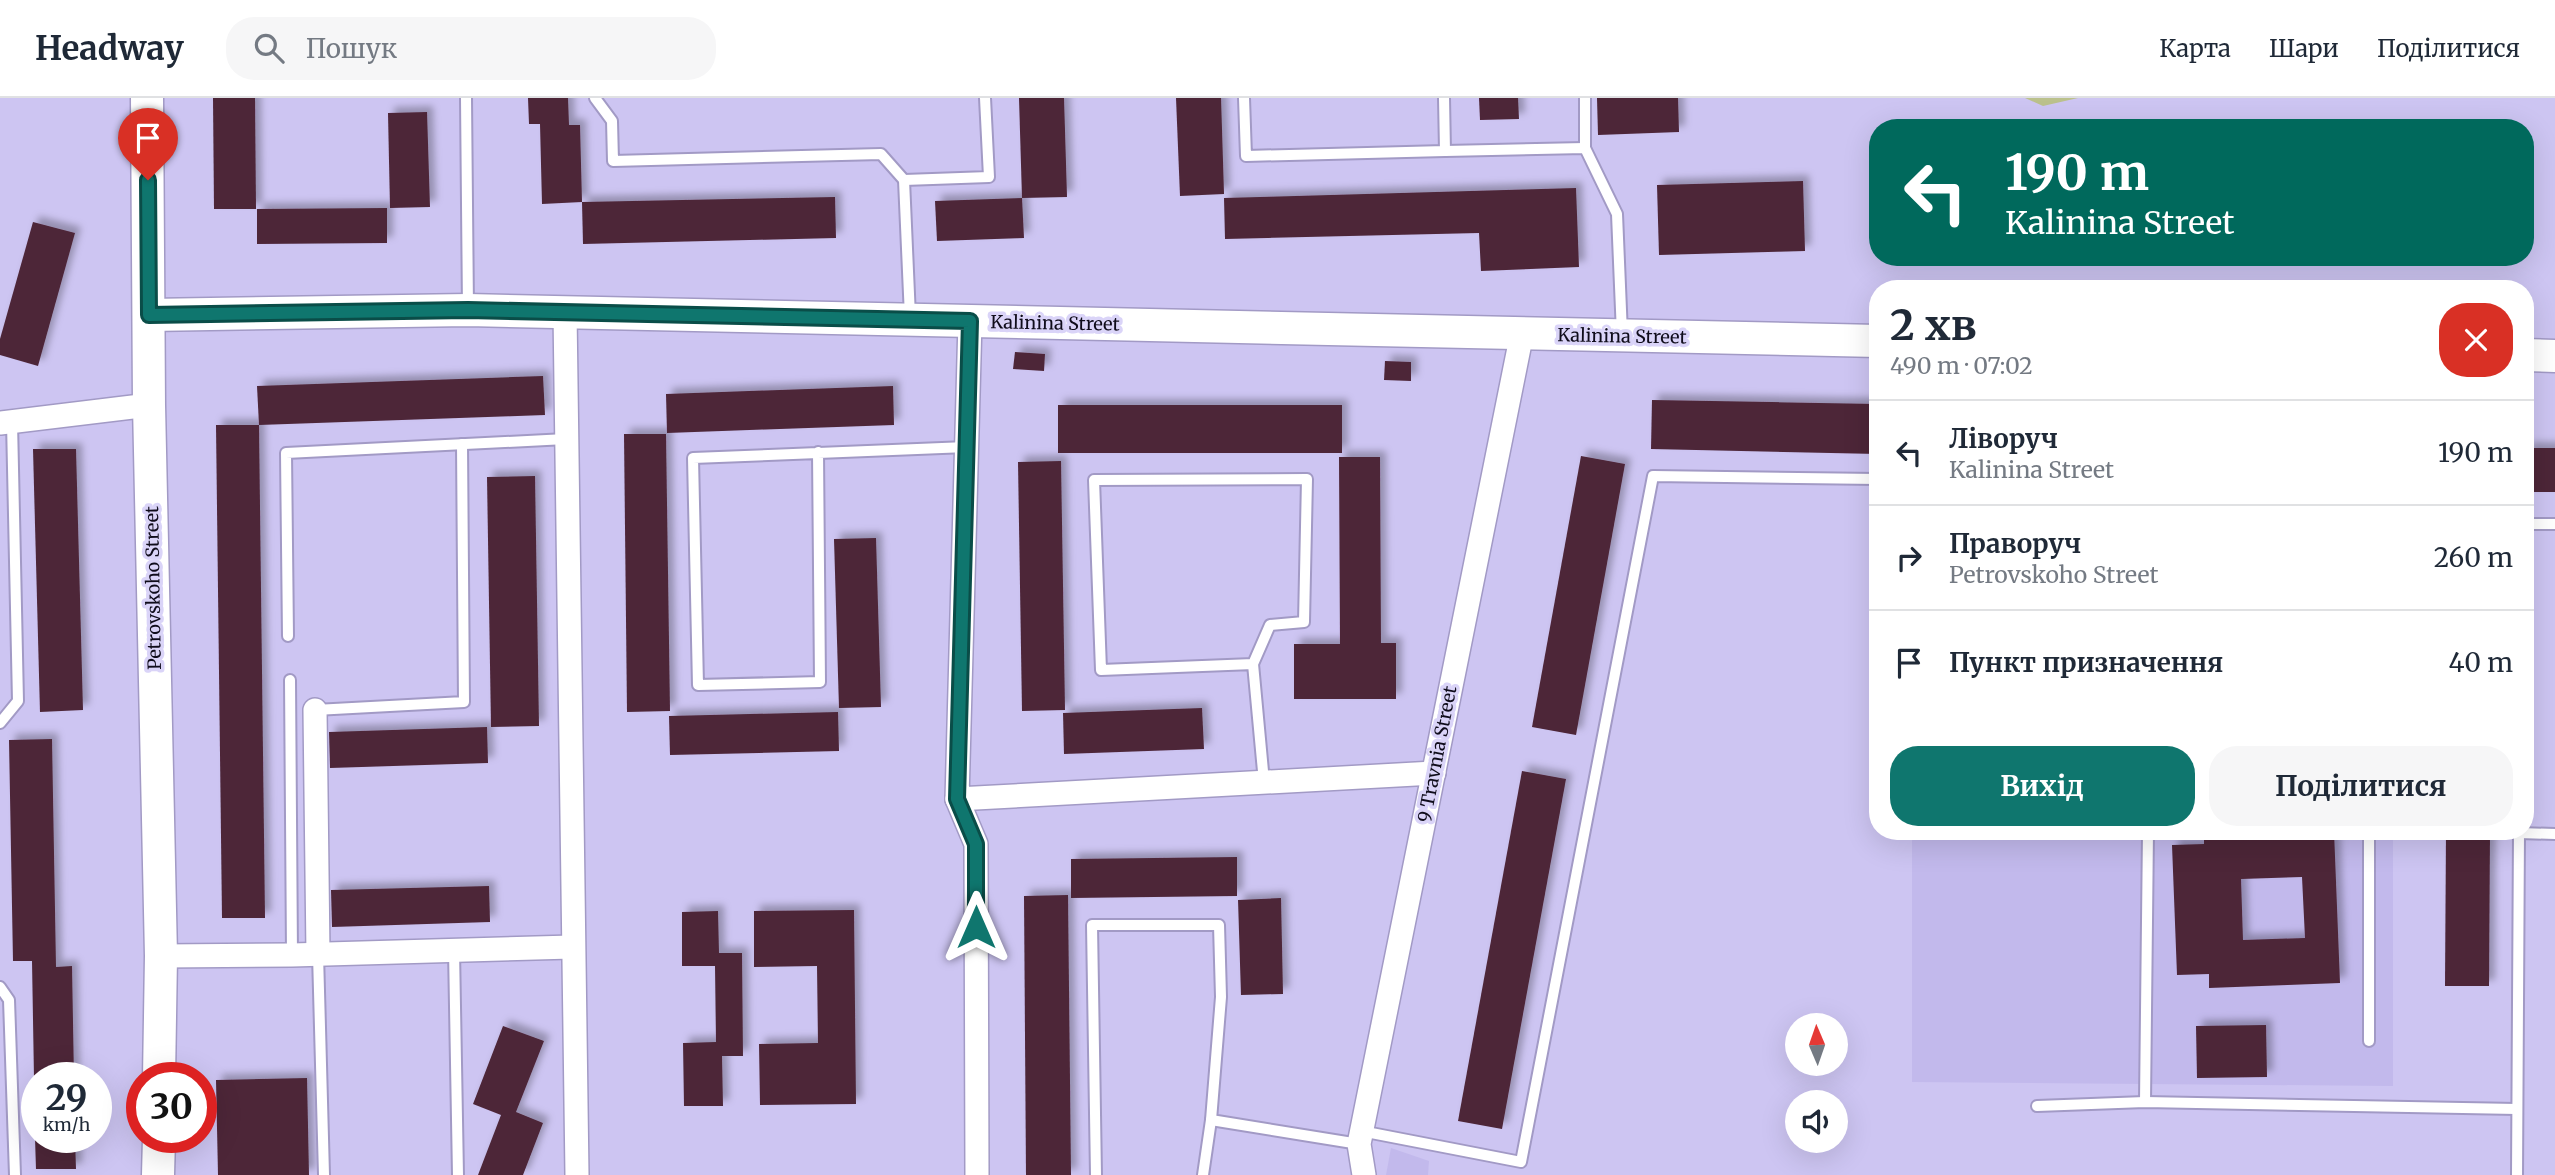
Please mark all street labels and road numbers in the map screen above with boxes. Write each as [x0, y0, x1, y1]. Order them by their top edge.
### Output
street label: Kalinina Street [990, 310, 1120, 336]
street label: Kalinina Street [1557, 323, 1687, 349]
street label: Petrovskoho Street [140, 506, 166, 670]
street label: 9 Travnia Street [1413, 684, 1461, 824]

